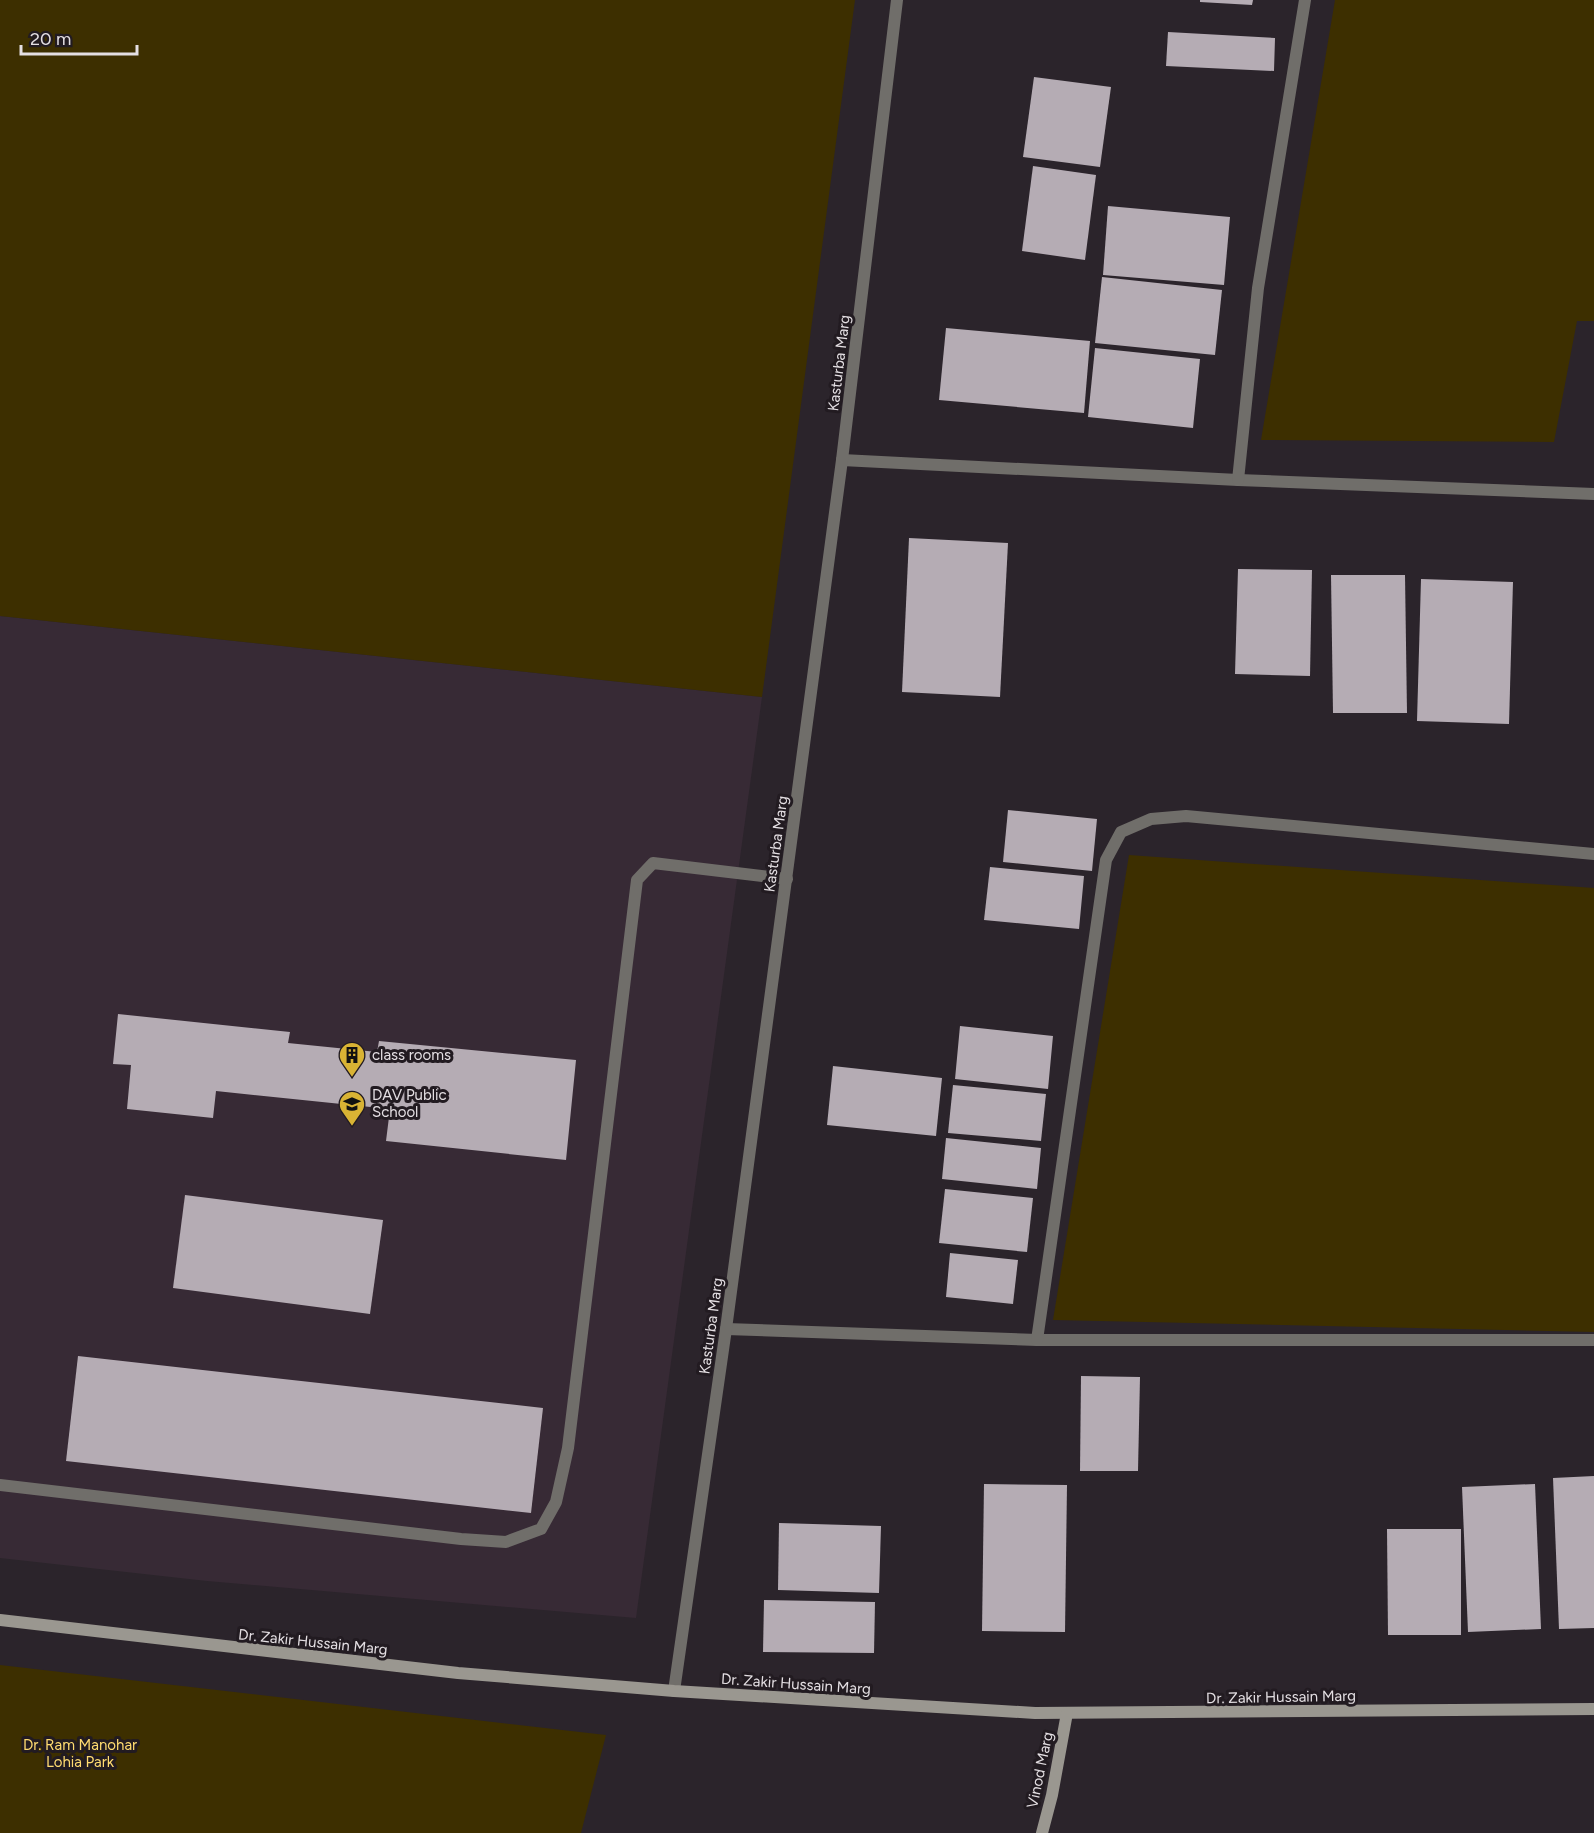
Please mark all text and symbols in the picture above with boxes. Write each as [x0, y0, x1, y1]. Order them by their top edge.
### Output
scale bar [21, 18, 136, 56]
text: 20 m [30, 28, 71, 50]
street label: Kasturba Marg [824, 314, 854, 412]
street label: Kasturba Marg [760, 795, 792, 893]
building icon: class rooms [337, 1040, 367, 1078]
place label: class rooms [372, 1046, 451, 1064]
place label: DAV Public School [372, 1086, 447, 1121]
school or university icon: DAV Public School [337, 1089, 367, 1127]
street label: Kasturba Marg [695, 1277, 727, 1375]
street label: Dr. Zakir Hussain Marg [237, 1625, 389, 1659]
street label: Dr. Zakir Hussain Marg [721, 1670, 871, 1698]
street label: Dr. Zakir Hussain Marg [1206, 1687, 1356, 1707]
street label: Vinod Marg [1023, 1730, 1057, 1810]
park label: Dr. Ram Manohar Lohia Park [23, 1736, 137, 1771]

